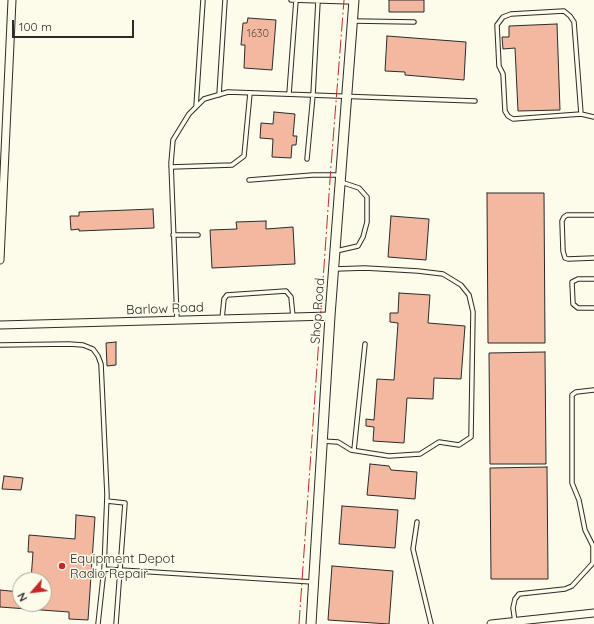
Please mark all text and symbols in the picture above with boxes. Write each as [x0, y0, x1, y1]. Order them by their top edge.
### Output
scale bar [14, 12, 136, 38]
text: 100 m [19, 19, 52, 34]
house number: 1630 [247, 27, 269, 41]
street label: Shop Road [308, 277, 328, 345]
street label: Barlow Road [126, 300, 204, 318]
place label: Equipment Depot Radio Repair [70, 551, 175, 582]
marker: Equipment Depot Radio Repair [57, 561, 67, 571]
north arrow [12, 572, 52, 612]
text: N [14, 590, 30, 604]

